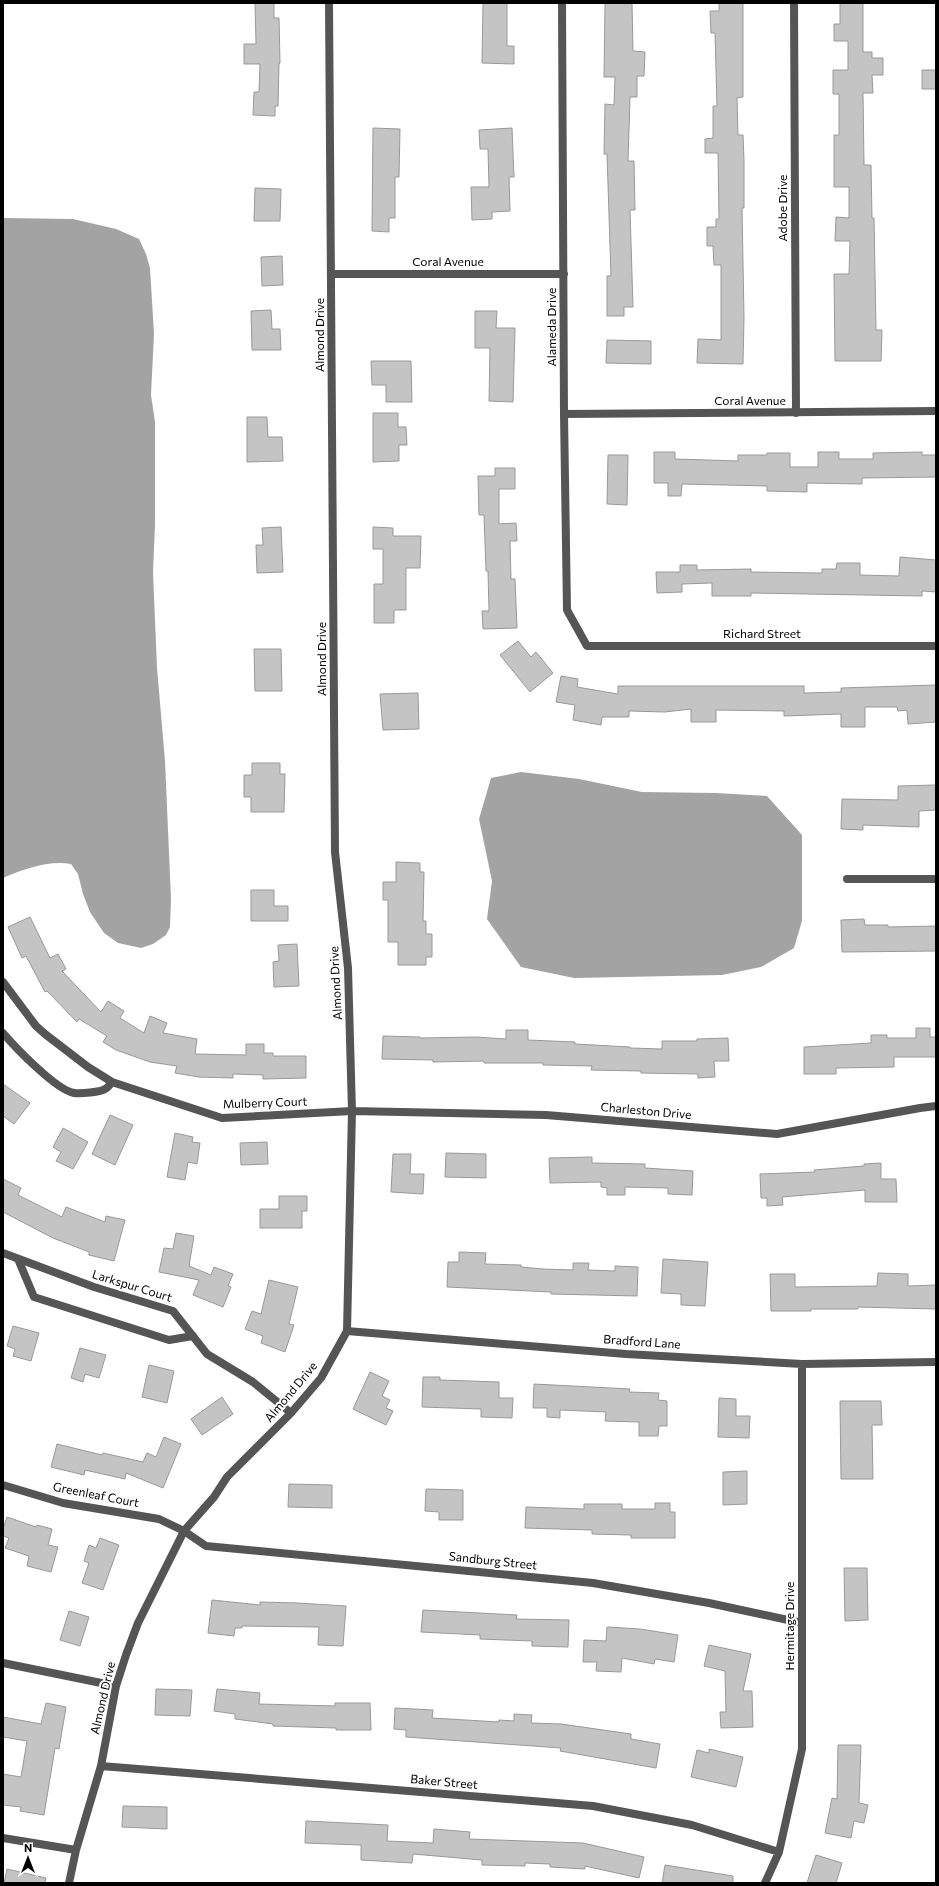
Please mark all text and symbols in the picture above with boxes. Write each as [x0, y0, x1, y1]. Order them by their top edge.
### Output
street label: Adobe Drive [775, 175, 789, 241]
street label: Coral Avenue [412, 254, 484, 268]
street label: Alameda Drive [544, 288, 558, 366]
street label: Almond Drive [312, 298, 326, 372]
street label: Coral Avenue [714, 393, 786, 407]
street label: Almond Drive [314, 622, 328, 696]
street label: Richard Street [723, 626, 801, 640]
street label: Almond Drive [326, 946, 344, 1020]
street label: Mulberry Court [222, 1094, 308, 1110]
street label: Charleston Drive [600, 1099, 692, 1121]
street label: Larkspur Court [91, 1266, 174, 1304]
street label: Bradford Lane [603, 1331, 681, 1351]
street label: Almond Drive [261, 1358, 319, 1424]
street label: Greenleaf Court [52, 1479, 141, 1509]
street label: Sandburg Street [448, 1548, 538, 1572]
street label: Hermitage Drive [782, 1582, 796, 1670]
street label: Almond Drive [87, 1660, 117, 1735]
street label: Baker Street [410, 1771, 478, 1791]
north arrow [8, 1838, 48, 1878]
text: N [24, 1841, 32, 1854]

